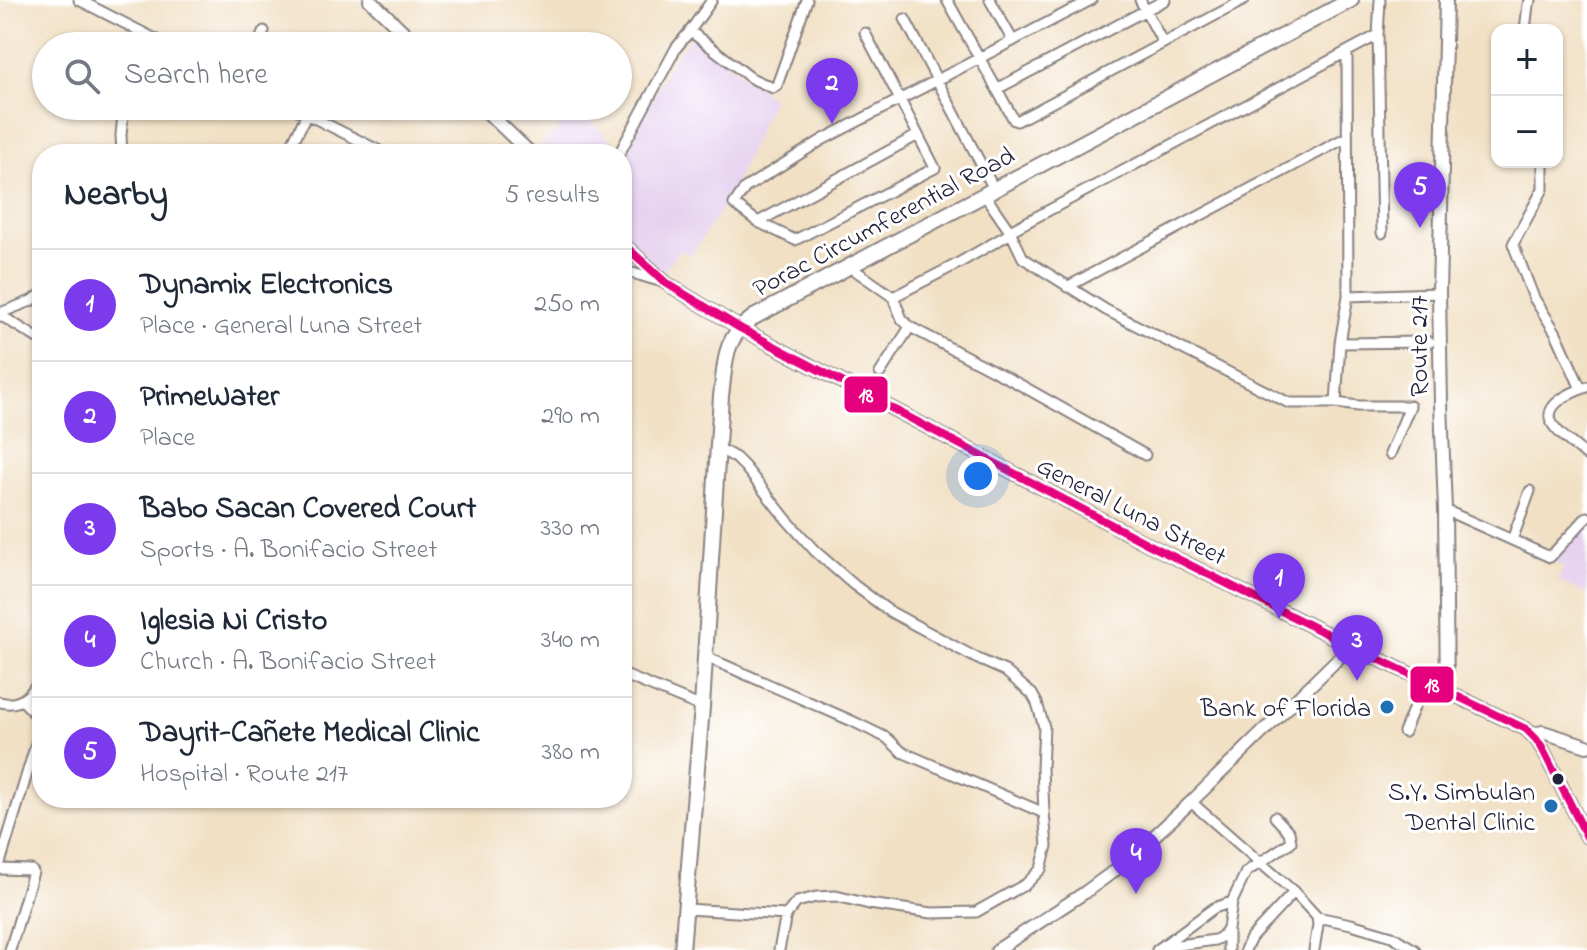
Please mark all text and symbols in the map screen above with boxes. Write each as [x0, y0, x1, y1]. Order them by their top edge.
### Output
map controls [1491, 24, 1563, 168]
button: + [1491, 24, 1563, 96]
search box [32, 32, 632, 120]
icon: search [60, 54, 104, 98]
text: Search here [124, 54, 268, 98]
pin: 2 [806, 58, 858, 124]
button: − [1491, 96, 1563, 168]
street label: Porac Circumferential Road [747, 138, 1022, 309]
pin: 5 [1394, 162, 1446, 228]
text: Nearby [64, 171, 168, 221]
text: 5 results [505, 177, 600, 215]
text: Dynamix Electronics [140, 264, 393, 308]
text: 1 [86, 286, 94, 324]
text: 250 m [534, 286, 600, 324]
street label: Route 217 [1402, 295, 1440, 397]
text: Place · General Luna Street [140, 308, 422, 346]
line badge: 18 [843, 375, 889, 414]
text: PrimeWater [140, 376, 279, 420]
text: 18 [858, 381, 874, 413]
text: 2 [84, 398, 96, 436]
text: 290 m [541, 398, 600, 436]
text: Place [140, 420, 195, 458]
street label: General Luna Street [1029, 448, 1232, 577]
your location [958, 456, 998, 496]
text: Babo Sacan Covered Court [140, 488, 476, 532]
text: 3 [85, 510, 95, 548]
text: 330 m [541, 510, 600, 548]
text: Sports · A. Bonifacio Street [140, 532, 437, 570]
pin: 1 [1253, 553, 1305, 619]
text: Iglesia Ni Cristo [140, 600, 327, 644]
pin: 3 [1331, 615, 1383, 681]
text: 4 [85, 622, 95, 660]
text: 340 m [541, 622, 600, 660]
text: Church · A. Bonifacio Street [140, 644, 436, 682]
line badge: 18 [1409, 665, 1455, 704]
text: 18 [1424, 671, 1440, 703]
place label: Bank of Florida [1200, 691, 1371, 729]
marker: Bank of Florida [1378, 698, 1396, 716]
text: Dayrit-Cañete Medical Clinic [140, 712, 479, 756]
text: 5 [83, 734, 97, 772]
text: 380 m [542, 734, 600, 772]
text: Hospital · Route 217 [140, 756, 348, 794]
unlabelled marker [1550, 771, 1566, 787]
place label: S.Y. Simbulan Dental Clinic [1388, 775, 1535, 843]
marker: S.Y. Simbulan Dental Clinic [1542, 797, 1560, 815]
pin: 4 [1110, 828, 1162, 894]

